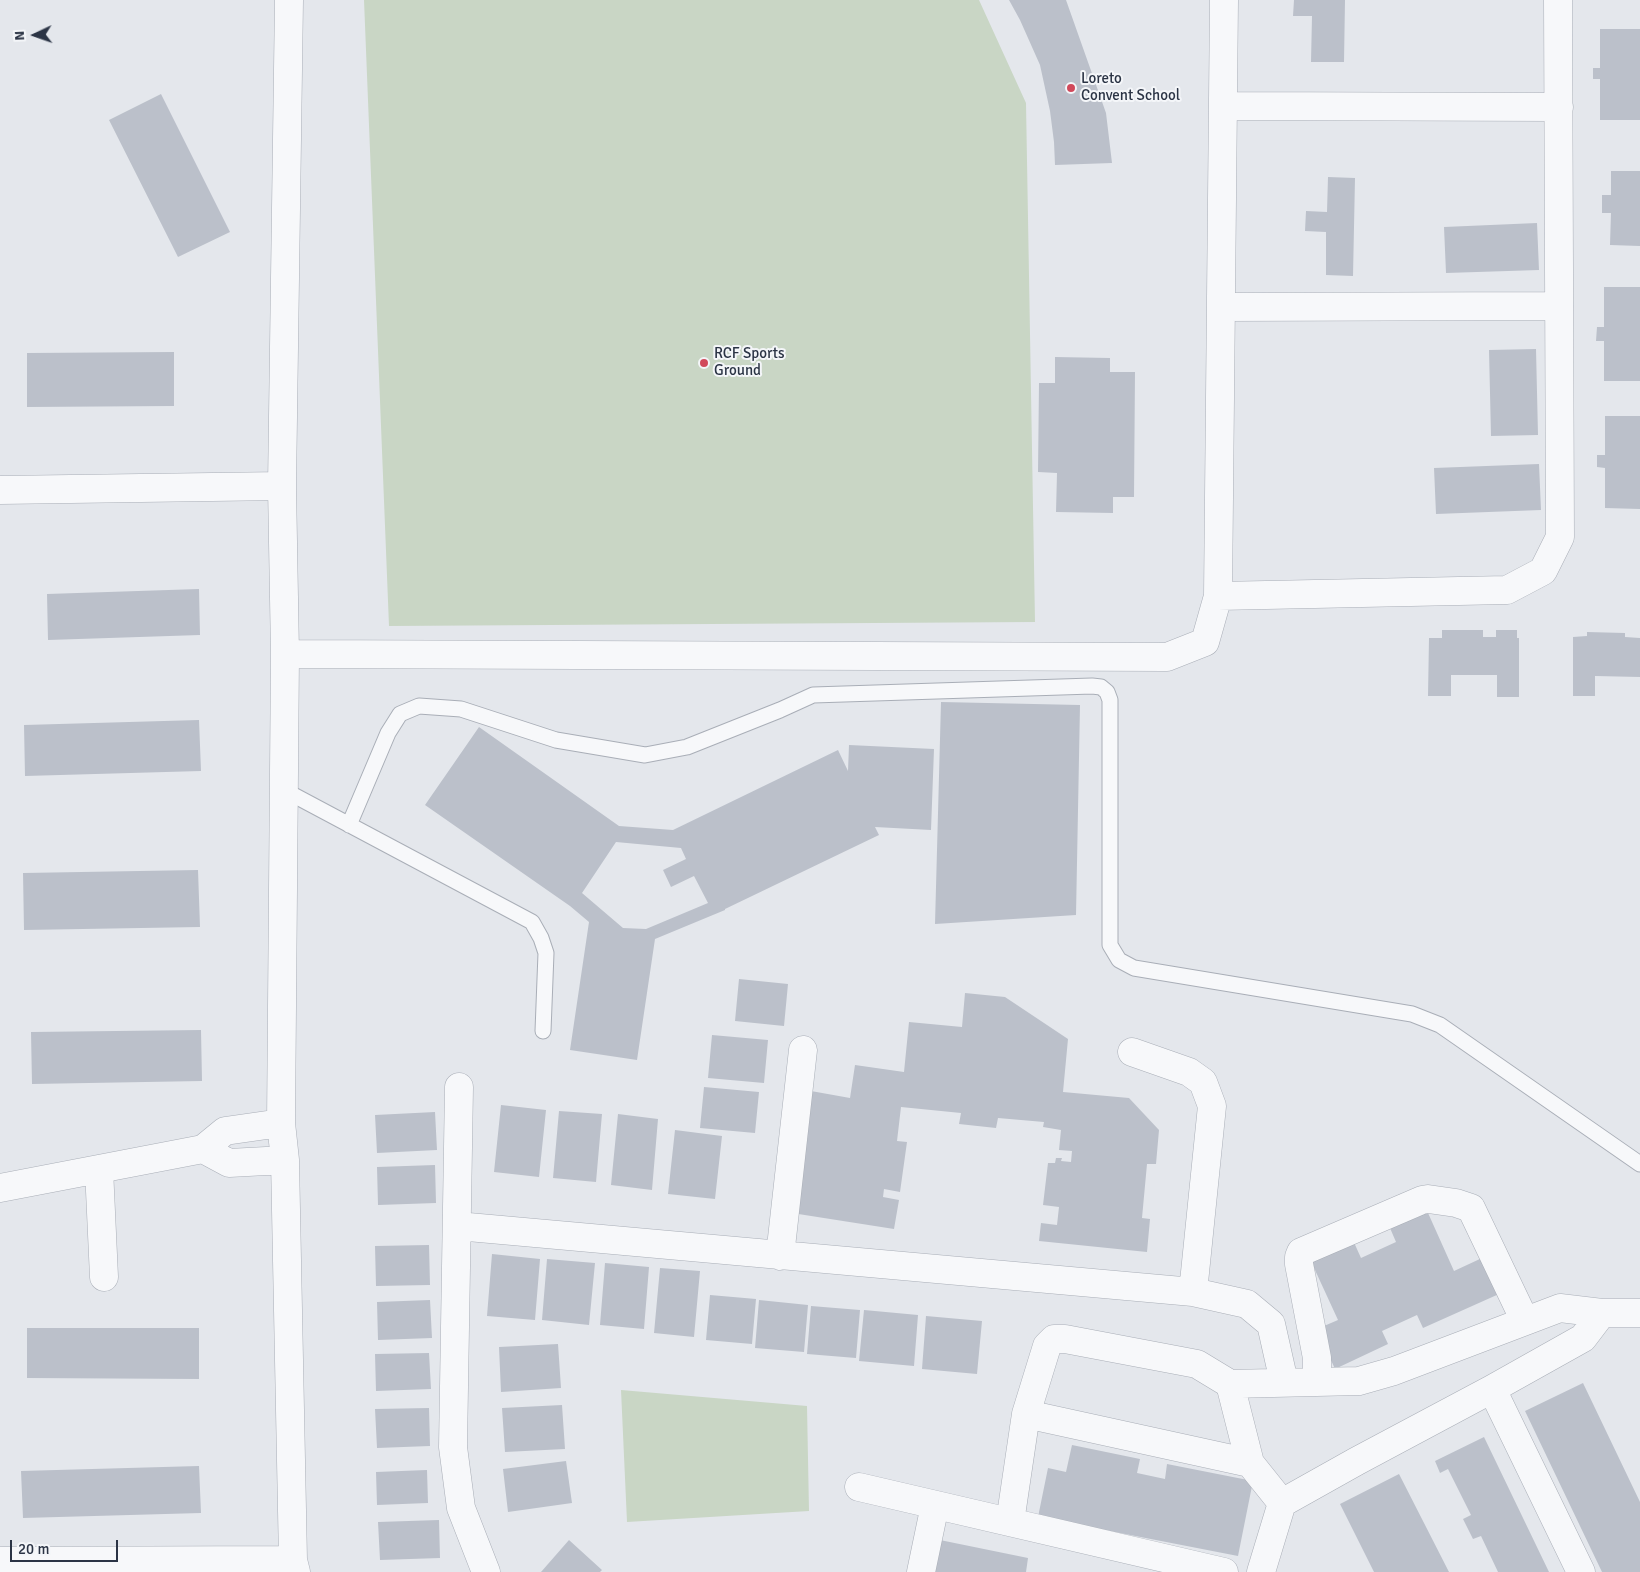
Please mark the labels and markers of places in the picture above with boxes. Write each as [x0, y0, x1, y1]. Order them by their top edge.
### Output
place label: Loreto Convent School [1081, 70, 1180, 105]
marker: Loreto Convent School [1065, 82, 1077, 94]
place label: RCF Sports Ground [714, 345, 785, 380]
marker: RCF Sports Ground [698, 357, 710, 369]

